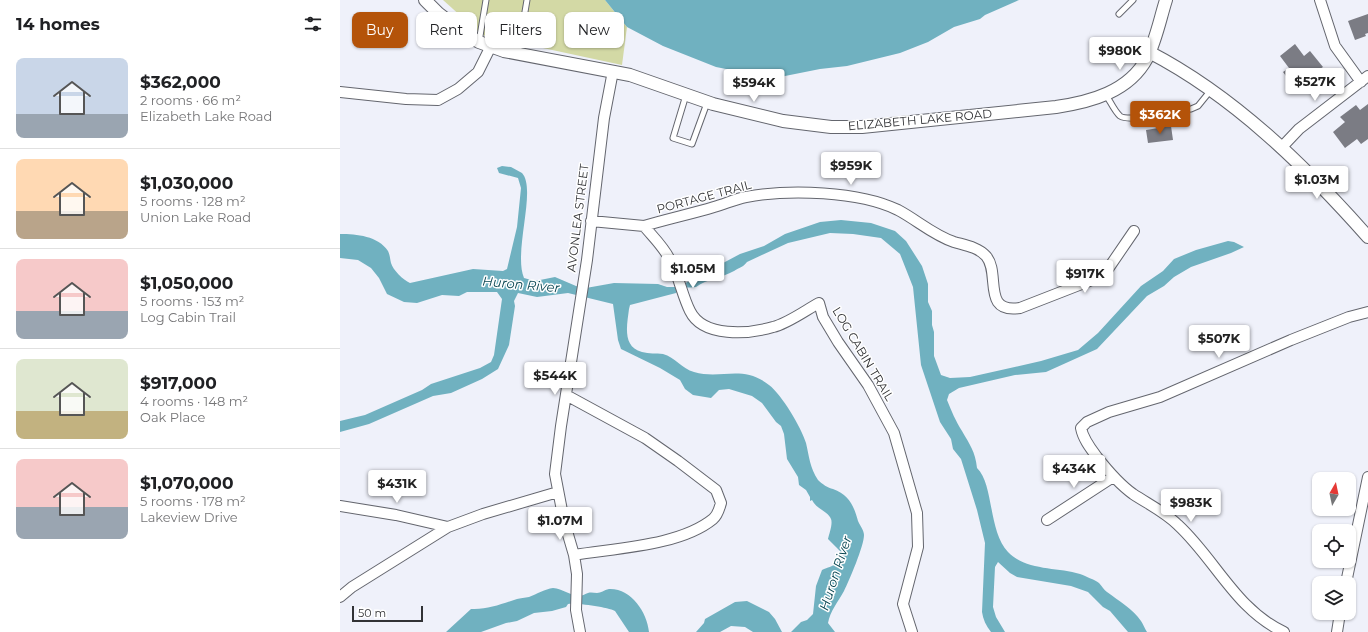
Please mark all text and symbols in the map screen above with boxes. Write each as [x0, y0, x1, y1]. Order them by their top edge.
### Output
chip: Buy [352, 12, 408, 48]
chip: Rent [416, 12, 477, 48]
chip: Filters [485, 12, 556, 48]
chip: New [564, 12, 624, 48]
icon: filters [302, 13, 324, 35]
text: 14 homes [16, 14, 100, 34]
pin: $980K [1092, 37, 1148, 71]
text: $980K [1098, 42, 1142, 58]
pin: $527K [1287, 68, 1343, 102]
pin: $594K [726, 69, 782, 103]
text: $362,000 [140, 72, 221, 92]
text: $527K [1294, 73, 1336, 89]
icon: home [48, 74, 96, 122]
text: $594K [733, 74, 775, 90]
text: 2 rooms · 66 m² [140, 92, 241, 108]
pin: $362K [1132, 101, 1188, 135]
street label: ELIZABETH LAKE ROAD [847, 106, 993, 133]
text: $362K [1139, 106, 1181, 122]
text: Elizabeth Lake Road [140, 108, 272, 124]
pin: $959K [823, 152, 879, 186]
text: $959K [830, 157, 872, 173]
street label: AVONLEA STREET [563, 163, 592, 273]
pin: $1.03M [1284, 166, 1350, 200]
text: $1.03M [1294, 171, 1340, 187]
text: $1,030,000 [140, 173, 233, 193]
icon: home [48, 175, 96, 223]
street label: PORTAGE TRAIL [655, 177, 753, 216]
text: 5 rooms · 128 m² [140, 193, 246, 209]
text: Union Lake Road [140, 209, 251, 225]
pin: $1.05M [660, 255, 726, 289]
text: $1.05M [670, 260, 716, 276]
pin: $917K [1057, 260, 1113, 294]
text: $917K [1065, 265, 1105, 281]
text: $1,050,000 [140, 273, 233, 293]
water label: Huron River [482, 273, 561, 295]
icon: home [48, 275, 96, 323]
text: 5 rooms · 153 m² [140, 293, 244, 309]
street label: LOG CABIN TRAIL [830, 304, 897, 403]
text: Log Cabin Trail [140, 309, 236, 325]
pin: $507K [1191, 325, 1247, 359]
text: $507K [1198, 330, 1240, 346]
pin: $544K [527, 362, 583, 396]
text: $544K [533, 367, 577, 383]
text: $917,000 [140, 373, 217, 393]
icon: home [48, 375, 96, 423]
text: 4 rooms · 148 m² [140, 393, 248, 409]
text: Oak Place [140, 409, 205, 425]
pin: $434K [1046, 455, 1102, 489]
text: $434K [1052, 460, 1096, 476]
pin: $431K [369, 470, 425, 504]
north arrow [1312, 472, 1356, 516]
map controls [1312, 472, 1356, 620]
text: $1,070,000 [140, 473, 233, 493]
icon: home [48, 475, 96, 523]
text: $431K [377, 475, 417, 491]
pin: $983K [1163, 489, 1219, 523]
text: 5 rooms · 178 m² [140, 493, 246, 509]
text: $983K [1170, 494, 1212, 510]
pin: $1.07M [527, 507, 593, 541]
text: Lakeview Drive [140, 509, 238, 525]
text: $1.07M [537, 512, 583, 528]
button: locate [1312, 524, 1356, 568]
water label: Huron River [815, 533, 855, 612]
button: layers [1312, 576, 1356, 620]
scale bar [352, 604, 423, 623]
text: 50 m [358, 606, 386, 620]

